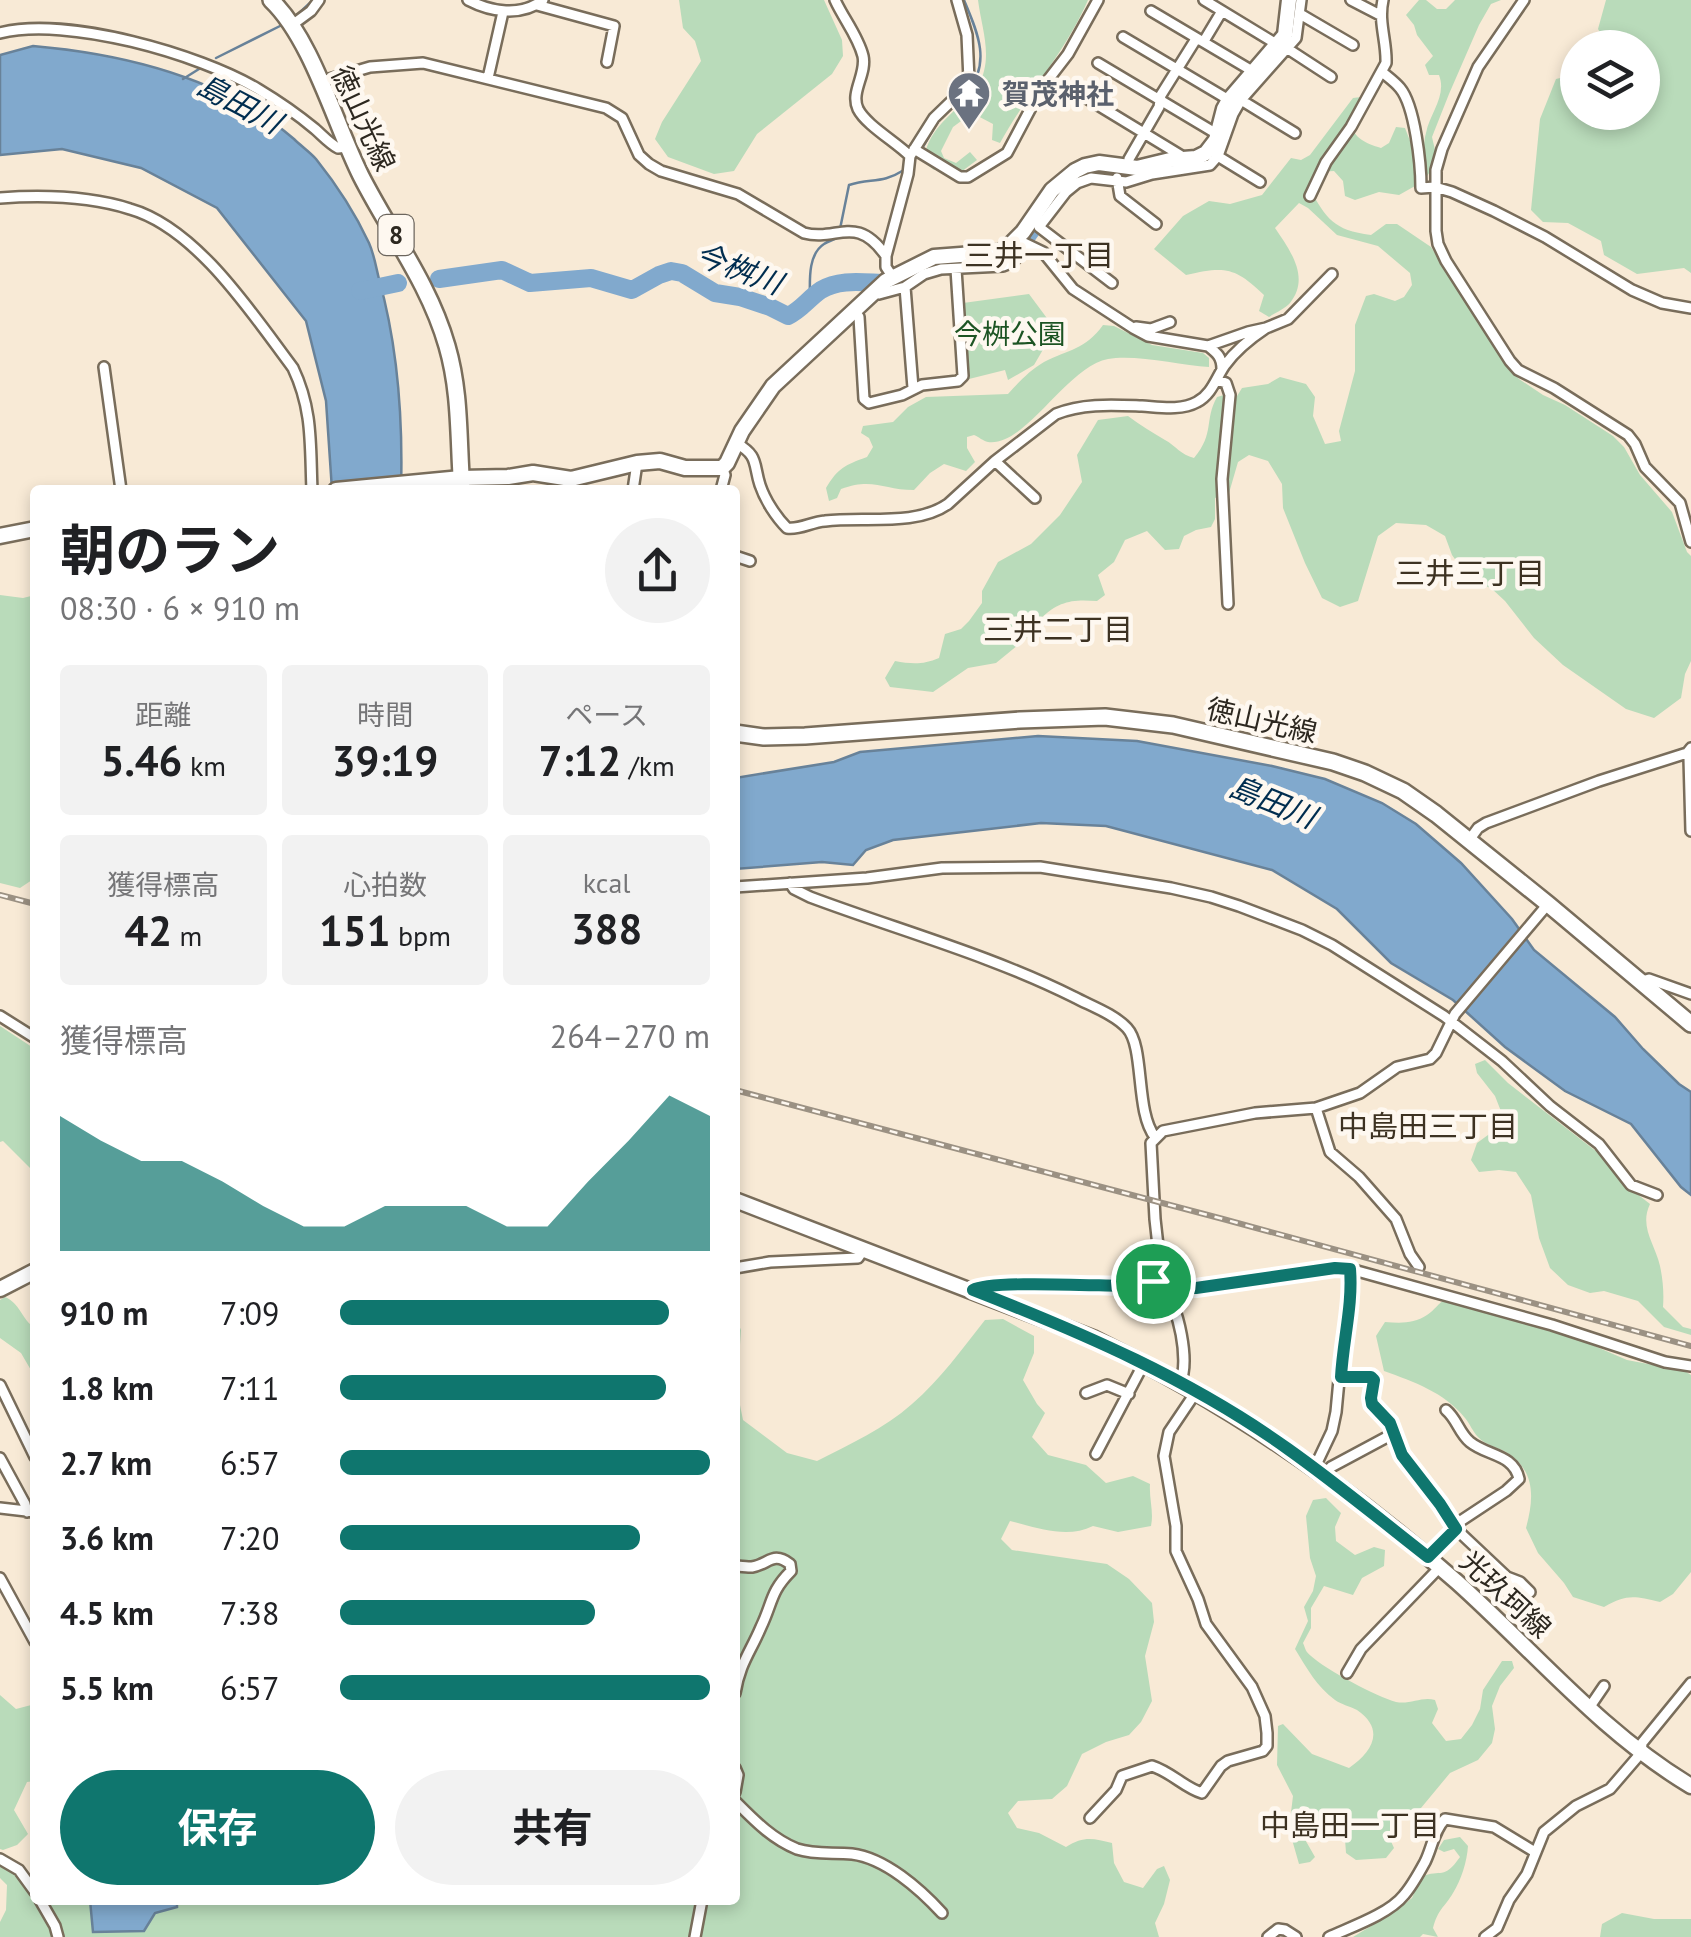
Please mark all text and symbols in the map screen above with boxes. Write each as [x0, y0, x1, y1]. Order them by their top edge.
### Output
map controls [1560, 30, 1660, 130]
button: layers [1560, 30, 1660, 130]
street label: 徳山光線 [324, 59, 404, 177]
water label: 島田川 [191, 65, 292, 143]
temple icon: 賀茂神社 [946, 70, 992, 131]
place label: 賀茂神社 [1002, 75, 1114, 112]
road number: 8 [378, 215, 414, 255]
water label: 今桝川 [690, 234, 791, 303]
district label: 三井一丁目 [964, 235, 1114, 274]
park label: 今桝公園 [954, 315, 1066, 352]
text: 朝のラン [60, 514, 280, 585]
button: share [605, 518, 710, 623]
district label: 三井三丁目 [1395, 553, 1545, 592]
text: 08:30 · 6 × 910 m [60, 587, 300, 629]
district label: 三井二丁目 [983, 609, 1133, 648]
street label: 徳山光線 [1203, 689, 1321, 751]
text: 距離 [135, 696, 191, 733]
text: 時間 [357, 696, 413, 733]
text: ペース [565, 696, 648, 733]
text: 5.46 [101, 733, 182, 788]
text: 39:19 [332, 733, 438, 788]
text: 7:12 [539, 733, 621, 788]
text: km [182, 747, 226, 784]
text: /km [621, 747, 675, 784]
water label: 島田川 [1224, 766, 1325, 837]
text: kcal [583, 864, 631, 901]
text: 獲得標高 [107, 866, 219, 903]
text: 心拍数 [343, 866, 427, 903]
text: 388 [571, 901, 642, 956]
text: 42 [124, 903, 172, 958]
text: 151 [319, 903, 390, 958]
text: m [172, 917, 202, 954]
text: bpm [390, 917, 451, 954]
text: 264–270 m [550, 1015, 710, 1057]
text: 獲得標高 [60, 1019, 188, 1061]
district label: 中島田三丁目 [1338, 1106, 1518, 1145]
pin [1111, 1239, 1196, 1324]
icon: arrive [1126, 1254, 1181, 1309]
text: 910 m [60, 1292, 148, 1334]
text: 7:09 [220, 1292, 279, 1334]
text: 1.8 km [60, 1367, 154, 1409]
text: 7:11 [220, 1367, 279, 1409]
text: 2.7 km [60, 1442, 152, 1484]
text: 6:57 [220, 1442, 279, 1484]
text: 3.6 km [60, 1517, 154, 1559]
text: 7:20 [220, 1517, 279, 1559]
street label: 光玖珂線 [1452, 1542, 1560, 1646]
text: 4.5 km [60, 1592, 154, 1634]
text: 7:38 [220, 1592, 279, 1634]
text: 5.5 km [60, 1667, 154, 1709]
text: 6:57 [220, 1667, 279, 1709]
button: 保存 [60, 1770, 375, 1885]
button: 共有 [395, 1770, 710, 1885]
district label: 中島田一丁目 [1260, 1805, 1440, 1844]

